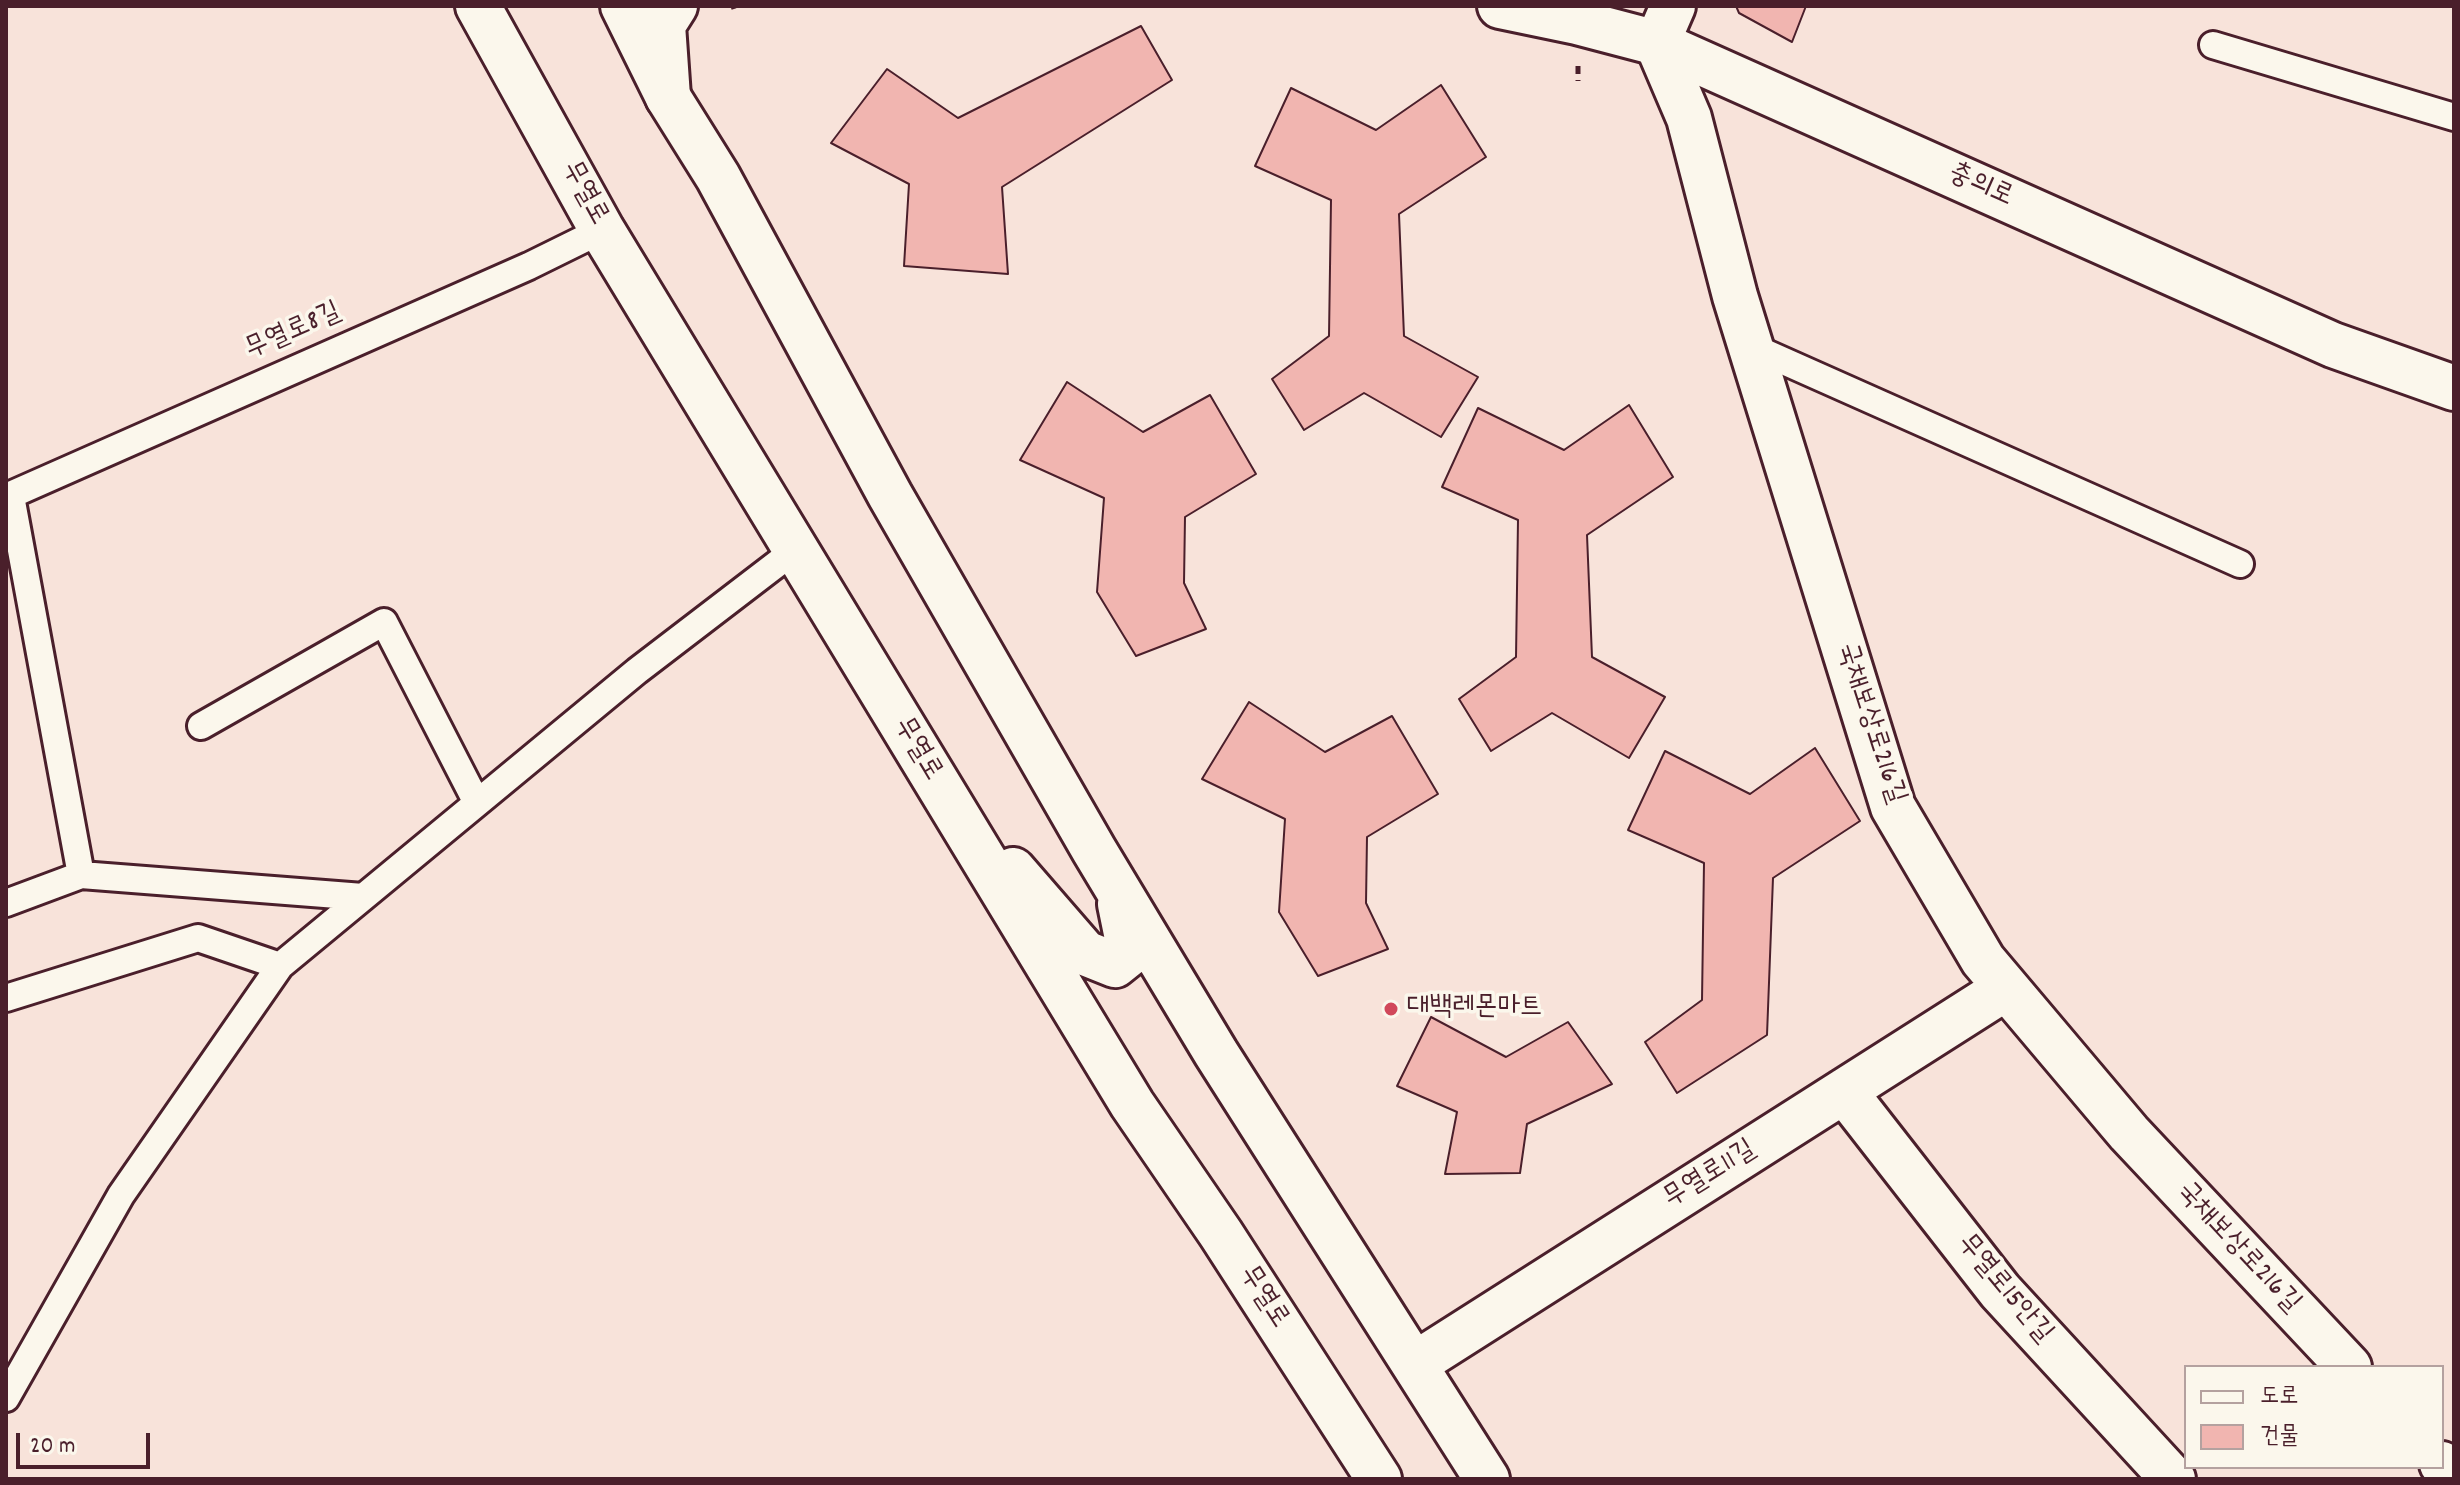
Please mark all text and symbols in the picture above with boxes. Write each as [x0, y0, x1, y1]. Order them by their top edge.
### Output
street label: 무열로 [552, 156, 614, 232]
street label: 충의로 [1942, 158, 2018, 216]
street label: 무열로8길 [241, 297, 347, 369]
street label: 국채보상로216길 [1827, 639, 1911, 809]
street label: 무열로 [884, 712, 948, 788]
place label: 대백레몬마트 [1407, 992, 1542, 1026]
marker: 대백레몬마트 [1382, 1000, 1400, 1018]
street label: 무열로11길 [1659, 1135, 1763, 1217]
street label: 국채보상로216길 [2168, 1176, 2306, 1322]
street label: 무열로15안길 [1948, 1229, 2058, 1351]
street label: 무열로 [1230, 1261, 1294, 1335]
legend [2184, 1365, 2444, 1469]
text: 도로 [2260, 1380, 2299, 1414]
scale bar [20, 1417, 154, 1467]
text: 건물 [2260, 1420, 2299, 1454]
text: 20 m [30, 1430, 76, 1464]

